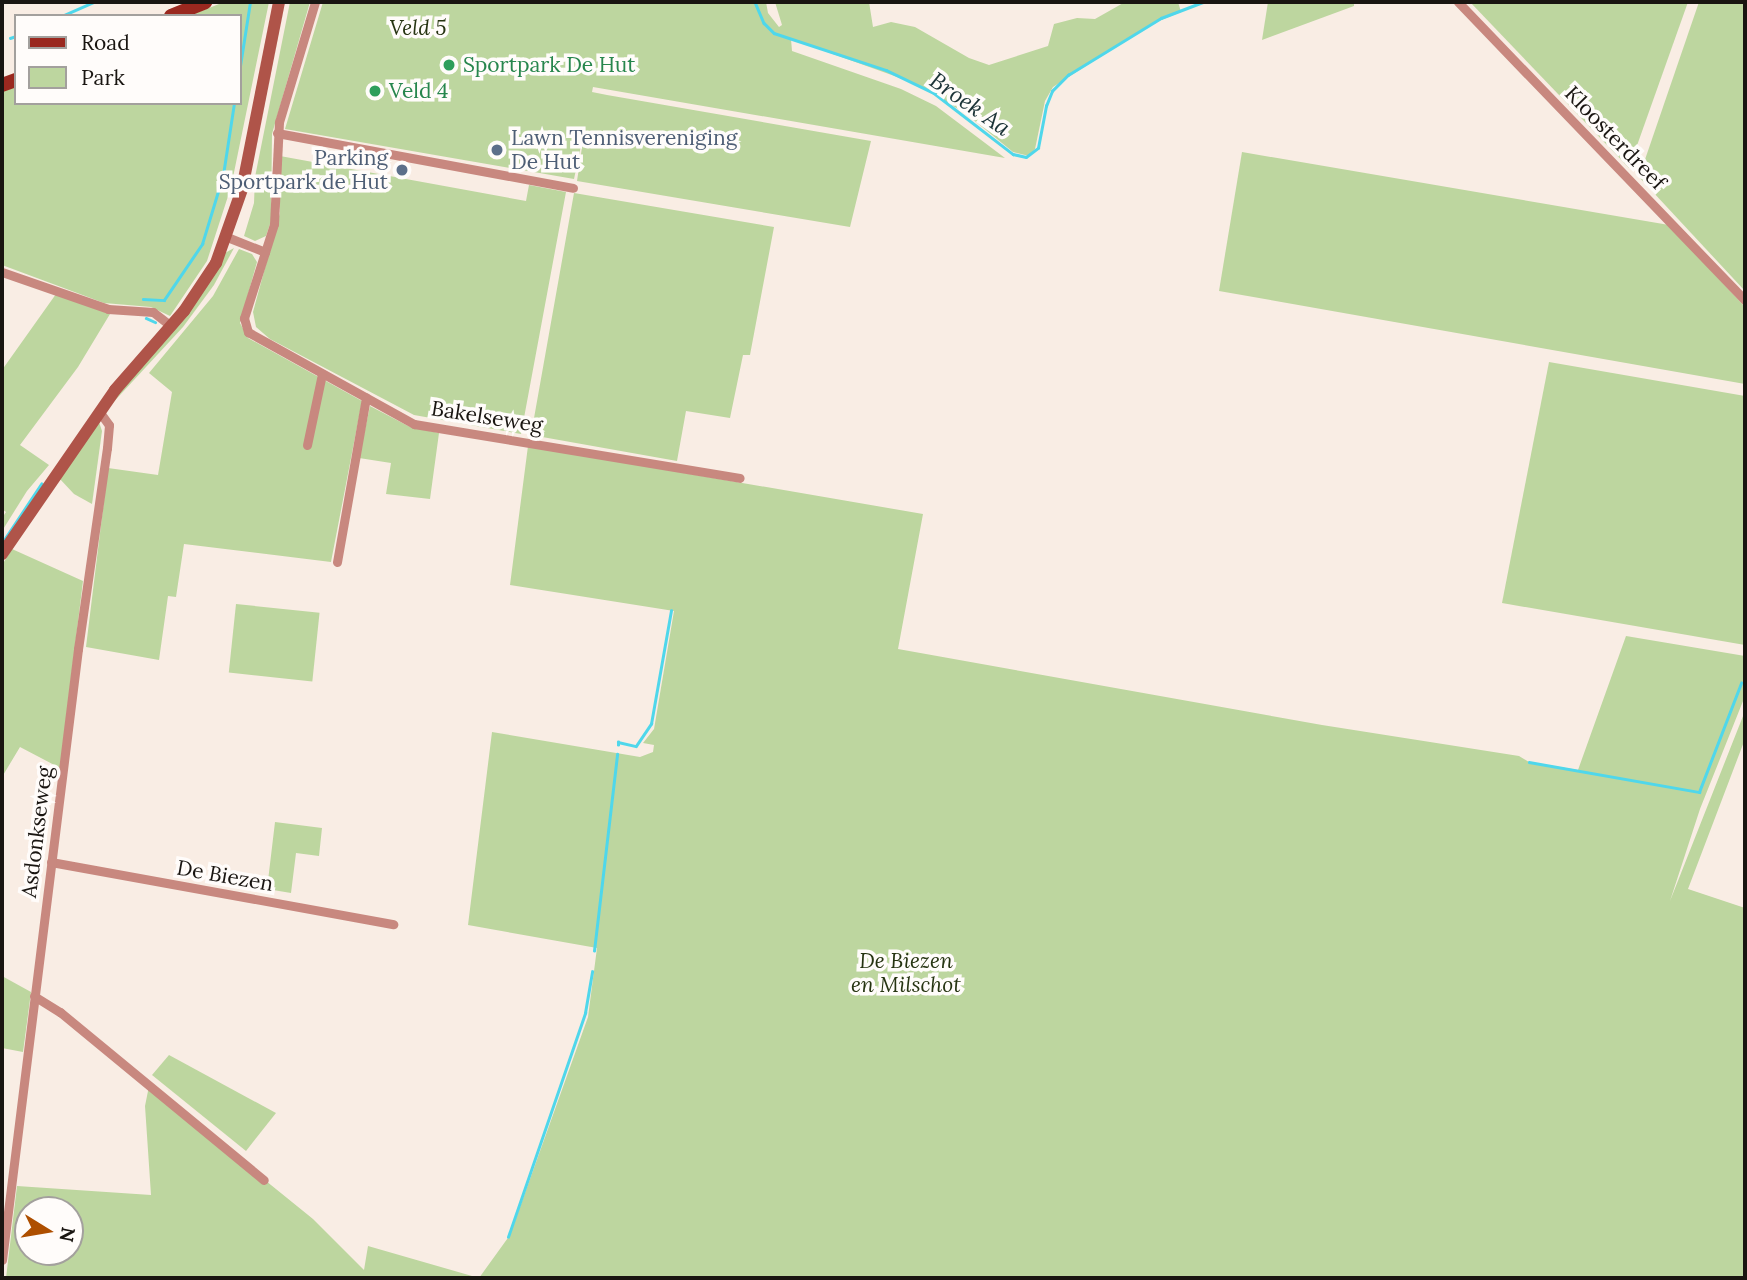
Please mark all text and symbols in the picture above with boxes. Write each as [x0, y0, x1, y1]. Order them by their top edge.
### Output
legend [14, 14, 242, 105]
park label: Veld 5 [390, 15, 446, 41]
text: Road [81, 29, 130, 56]
place label: Sportpark De Hut [463, 52, 635, 78]
marker: Sportpark De Hut [441, 57, 457, 73]
text: Park [81, 64, 125, 91]
water label: Broek Aa [924, 66, 1016, 142]
place label: Veld 4 [389, 78, 448, 104]
street label: Kloosterdreef [1559, 81, 1671, 195]
marker: Veld 4 [367, 83, 383, 99]
place label: Lawn Tennisvereniging De Hut [511, 125, 737, 175]
marker: Lawn Tennisvereniging De Hut [489, 142, 505, 158]
place label: Parking Sportpark de Hut [219, 145, 388, 195]
marker: Parking Sportpark de Hut [394, 162, 410, 178]
street label: Bakelseweg [429, 396, 545, 438]
street label: Asdonkseweg [16, 765, 58, 899]
street label: De Biezen [175, 855, 275, 897]
park label: De Biezen en Milschot [851, 948, 961, 998]
north arrow [14, 1196, 84, 1266]
text: N [54, 1225, 81, 1244]

